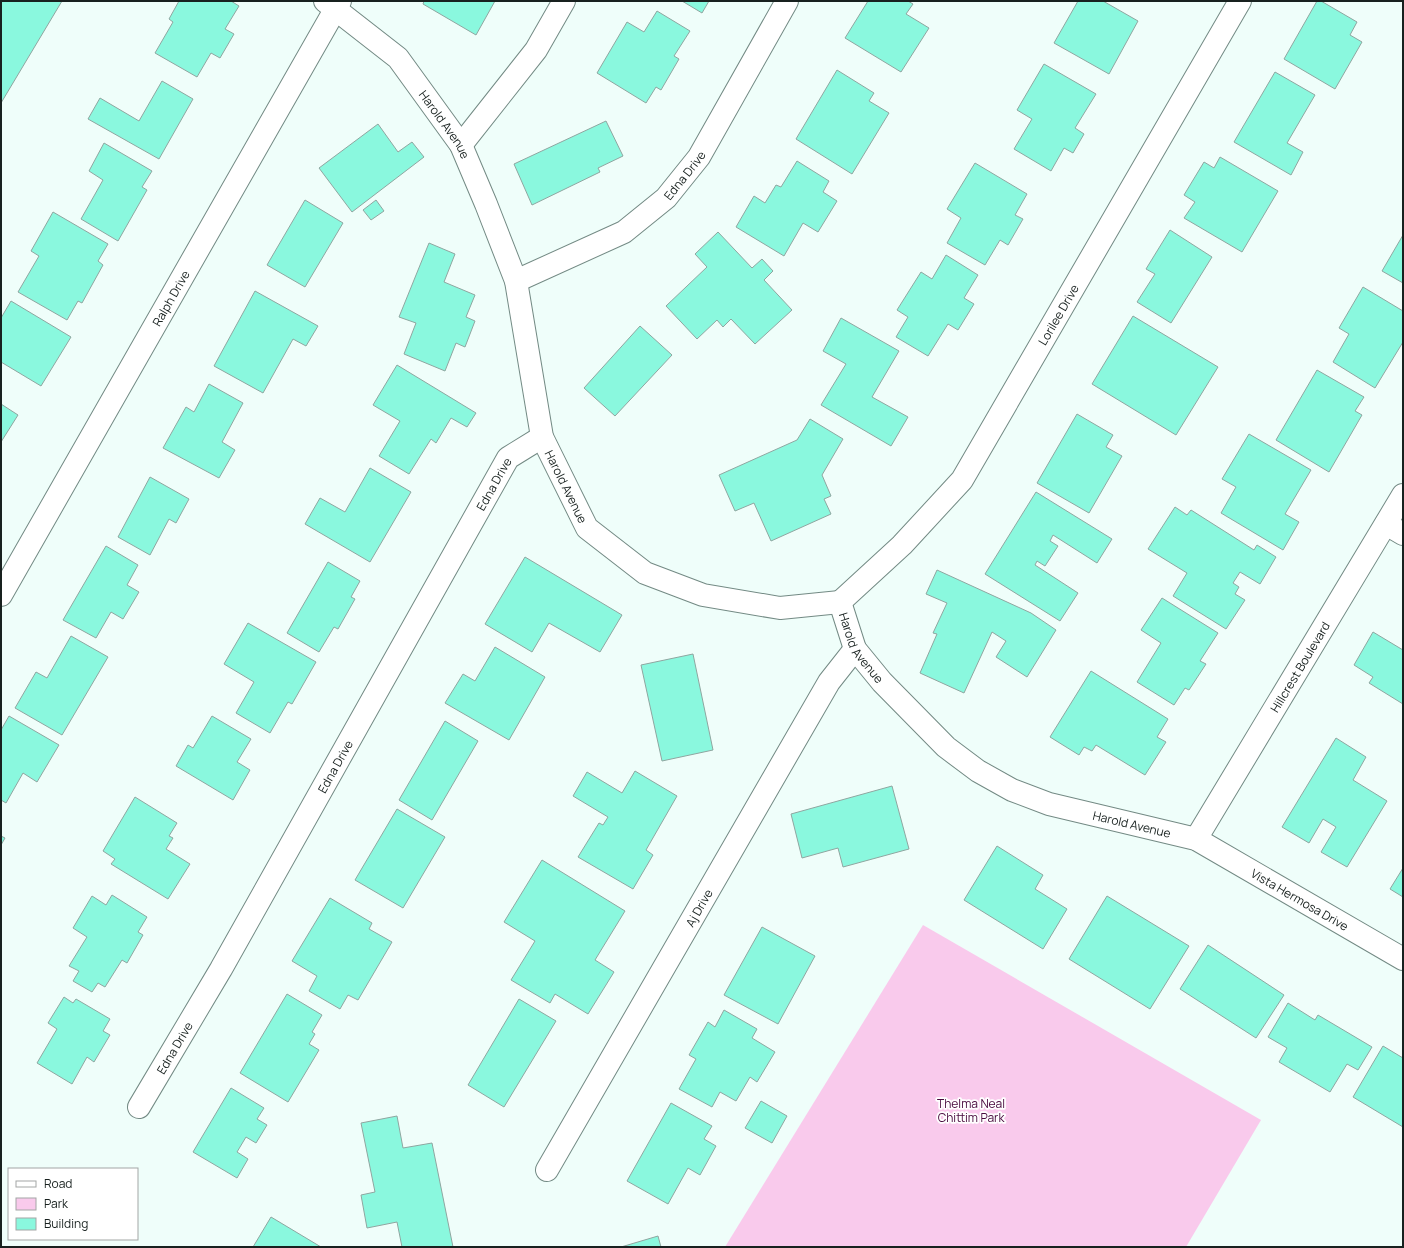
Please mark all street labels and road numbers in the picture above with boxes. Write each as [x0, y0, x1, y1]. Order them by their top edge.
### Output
street label: Harold Avenue [415, 87, 474, 161]
street label: Edna Drive [660, 148, 709, 203]
street label: Ralph Drive [148, 267, 193, 329]
street label: Lorilee Drive [1034, 281, 1082, 348]
street label: Harold Avenue [541, 447, 592, 526]
street label: Edna Drive [472, 454, 515, 513]
street label: Harold Avenue [835, 610, 888, 687]
street label: Hillcrest Boulevard [1266, 618, 1333, 715]
street label: Edna Drive [313, 737, 357, 796]
street label: Harold Avenue [1091, 806, 1173, 841]
street label: Vista Hermosa Drive [1248, 864, 1352, 934]
street label: Aj Drive [681, 886, 716, 930]
street label: Edna Drive [152, 1018, 196, 1077]

